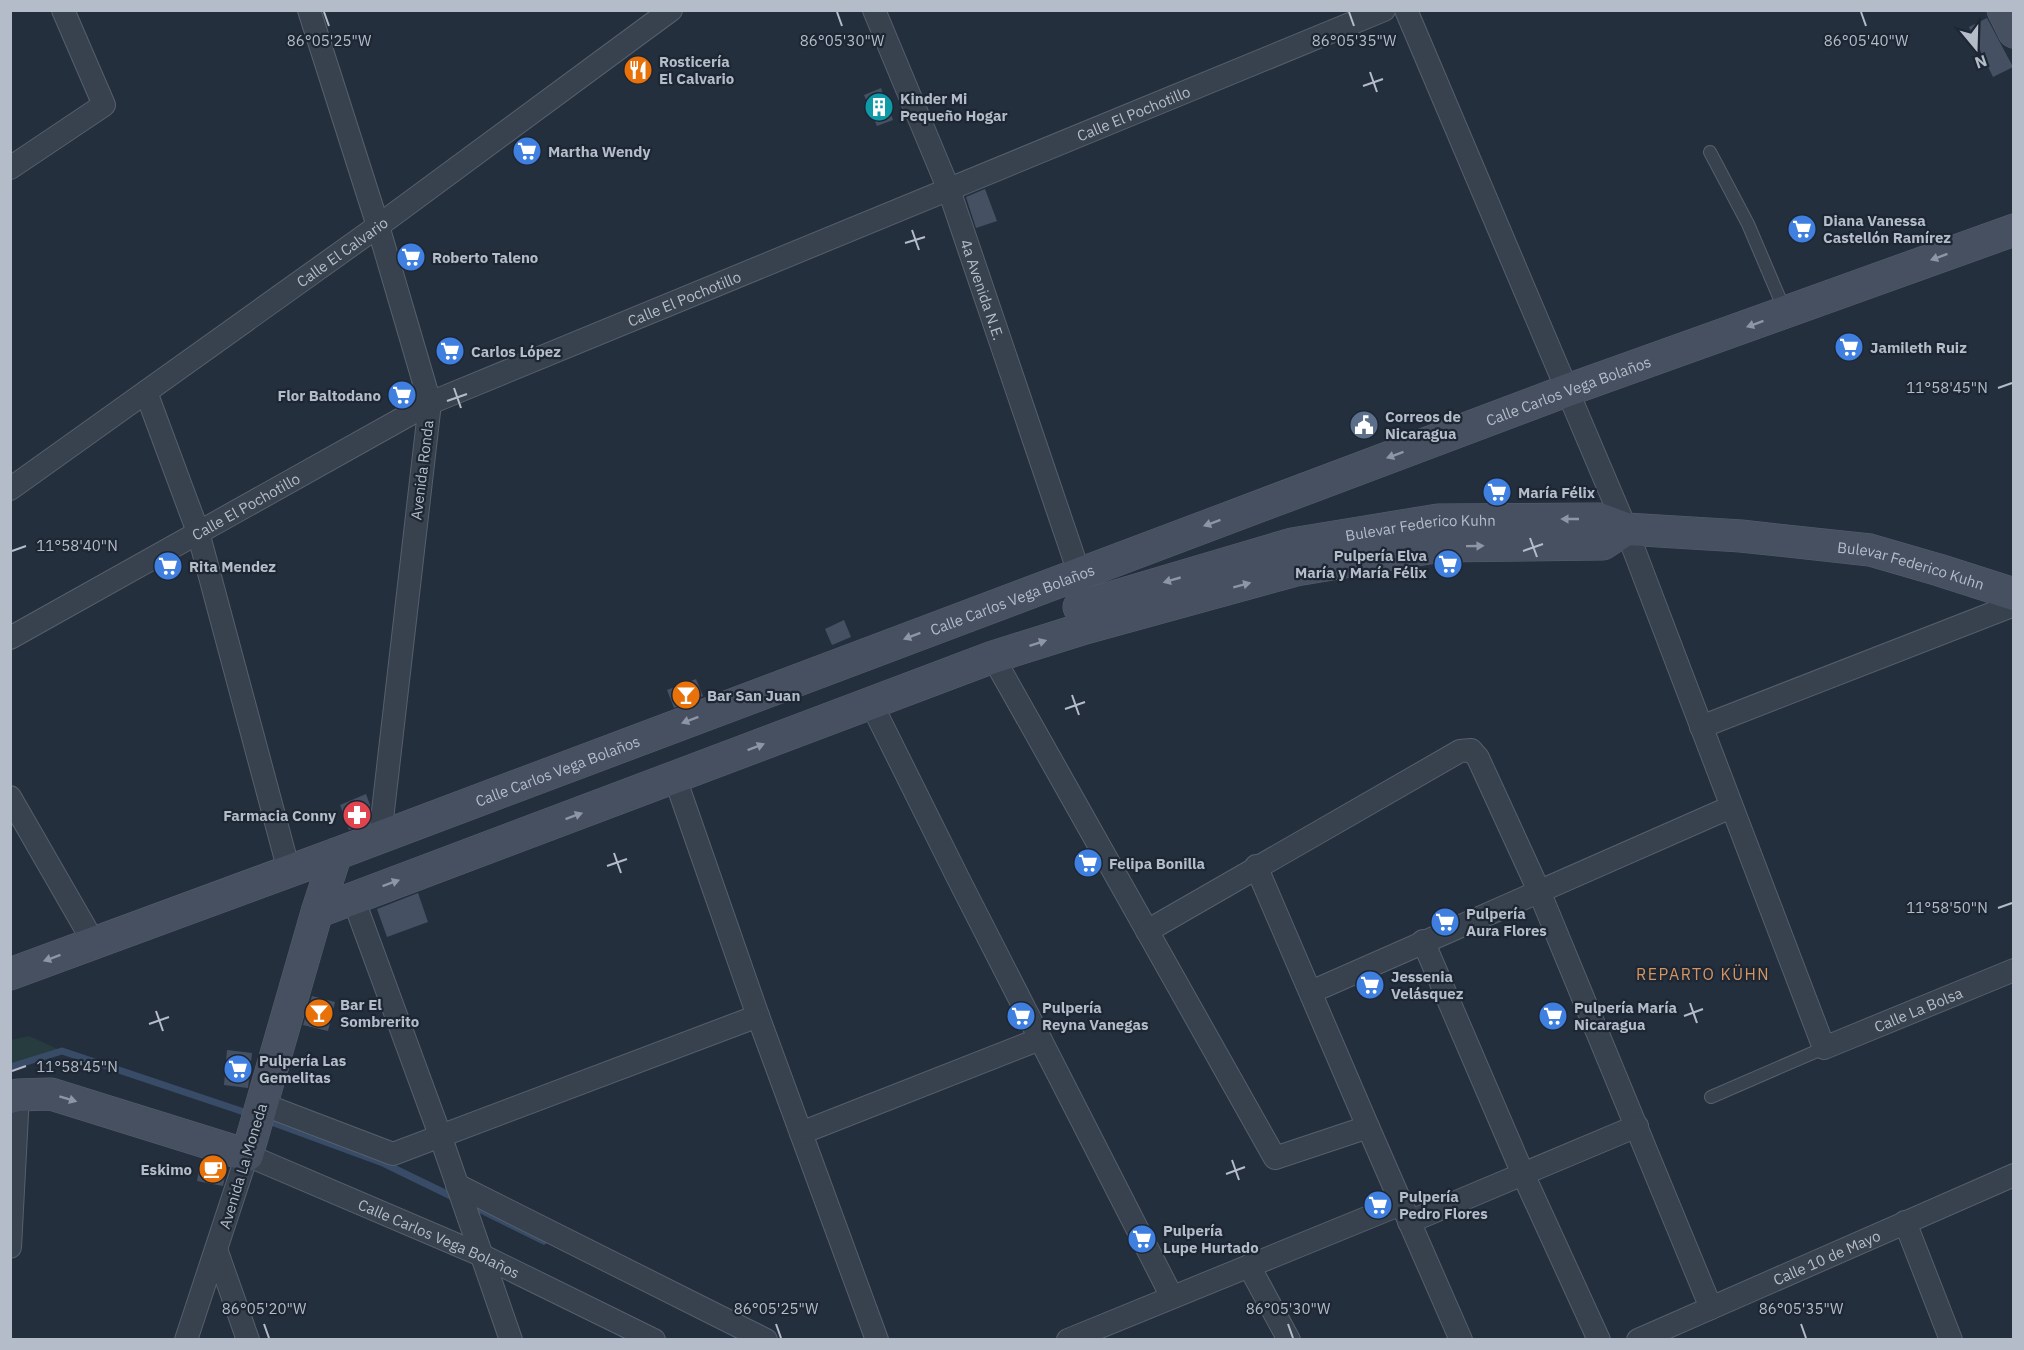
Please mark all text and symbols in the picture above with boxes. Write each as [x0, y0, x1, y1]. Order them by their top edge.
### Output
north arrow [1946, 18, 2006, 78]
text: 86°05'25"W [287, 31, 372, 50]
text: 86°05'30"W [800, 31, 885, 50]
text: 86°05'35"W [1312, 31, 1397, 50]
text: 86°05'40"W [1824, 31, 1909, 50]
text: N [1972, 51, 1990, 74]
place label: Rosticería El Calvario [659, 52, 734, 88]
restaurant icon: Rosticería El Calvario [622, 54, 654, 86]
street label: Calle El Pochotillo [1074, 81, 1193, 145]
place label: Kinder Mi Pequeño Hogar [900, 89, 1008, 125]
building icon: Kinder Mi Pequeño Hogar [863, 91, 895, 123]
supermarket icon: Martha Wendy [511, 135, 543, 167]
place label: Martha Wendy [548, 142, 650, 161]
place label: Diana Vanessa Castellón Ramírez [1823, 211, 1951, 247]
street label: Calle El Calvario [293, 213, 391, 291]
supermarket icon: Diana Vanessa Castellón Ramírez [1786, 213, 1818, 245]
street label: 4a Avenida N.E. [957, 236, 1009, 342]
supermarket icon: Roberto Taleno [395, 241, 427, 273]
place label: Roberto Taleno [432, 248, 538, 267]
one-way arrow [1930, 253, 1948, 263]
street label: Calle El Pochotillo [625, 267, 744, 330]
one-way arrow [1746, 319, 1764, 329]
supermarket icon: Jamileth Ruiz [1833, 331, 1865, 363]
supermarket icon: Carlos López [434, 335, 466, 367]
place label: Jamileth Ruiz [1870, 338, 1967, 357]
place label: Carlos López [471, 342, 561, 361]
street label: Calle Carlos Vega Bolaños [1483, 352, 1653, 430]
text: 11°58'45"N [1906, 378, 1988, 397]
supermarket icon: Flor Baltodano [386, 379, 418, 411]
place label: Flor Baltodano [277, 386, 381, 405]
place label: Correos de Nicaragua [1385, 407, 1461, 443]
public building icon: Correos de Nicaragua [1348, 409, 1380, 441]
street label: Avenida Ronda [406, 419, 438, 521]
one-way arrow [1386, 451, 1404, 460]
street label: Calle El Pochotillo [188, 468, 303, 544]
supermarket icon: María Félix [1481, 476, 1513, 508]
place label: María Félix [1518, 483, 1596, 502]
street label: Bulevar Federico Kuhn [1344, 510, 1496, 545]
one-way arrow [1560, 514, 1579, 524]
one-way arrow [1203, 518, 1221, 528]
text: 11°58'40"N [36, 536, 118, 555]
street label: Bulevar Federico Kuhn [1836, 537, 1987, 593]
one-way arrow [1466, 541, 1485, 550]
place label: Pulpería Elva María y María Félix [1295, 546, 1428, 582]
supermarket icon: Pulpería Elva María y María Félix [1432, 548, 1464, 580]
supermarket icon: Rita Mendez [152, 550, 184, 582]
place label: Rita Mendez [189, 557, 276, 576]
street label: Calle Carlos Vega Bolaños [927, 560, 1097, 639]
one-way arrow [1163, 576, 1181, 585]
one-way arrow [1234, 580, 1252, 589]
one-way arrow [903, 632, 921, 642]
one-way arrow [1029, 638, 1047, 647]
bar icon: Bar San Juan [670, 679, 702, 711]
place label: Bar San Juan [707, 686, 800, 705]
one-way arrow [681, 715, 699, 725]
street label: Calle Carlos Vega Bolaños [472, 731, 642, 810]
one-way arrow [747, 742, 765, 751]
pharmacy icon: Farmacia Conny [341, 799, 373, 831]
place label: Farmacia Conny [223, 806, 336, 825]
one-way arrow [565, 810, 583, 820]
supermarket icon: Felipa Bonilla [1072, 847, 1104, 879]
place label: Felipa Bonilla [1109, 854, 1205, 873]
one-way arrow [382, 878, 400, 888]
text: 11°58'50"N [1906, 898, 1988, 917]
place label: Pulpería Aura Flores [1466, 904, 1547, 940]
supermarket icon: Pulpería Aura Flores [1429, 906, 1461, 938]
one-way arrow [43, 954, 61, 964]
district label: REPARTO KÜHN [1636, 964, 1770, 984]
place label: Jessenia Velásquez [1391, 967, 1464, 1003]
supermarket icon: Jessenia Velásquez [1354, 969, 1386, 1001]
street label: Calle La Bolsa [1871, 983, 1965, 1036]
place label: Bar El Sombrerito [340, 995, 419, 1031]
bar icon: Bar El Sombrerito [303, 997, 335, 1029]
place label: Pulpería Reyna Vanegas [1042, 998, 1149, 1034]
place label: Pulpería María Nicaragua [1574, 998, 1677, 1034]
supermarket icon: Pulpería Reyna Vanegas [1005, 1000, 1037, 1032]
supermarket icon: Pulpería María Nicaragua [1537, 1000, 1569, 1032]
place label: Pulpería Las Gemelitas [259, 1051, 347, 1087]
supermarket icon: Pulpería Las Gemelitas [222, 1053, 254, 1085]
text: 11°58'45"N [36, 1057, 118, 1076]
one-way arrow [59, 1095, 77, 1104]
street label: Avenida La Moneda [215, 1101, 271, 1231]
cafe icon: Eskimo [197, 1153, 229, 1185]
place label: Eskimo [141, 1160, 192, 1179]
place label: Pulpería Pedro Flores [1399, 1187, 1488, 1223]
supermarket icon: Pulpería Pedro Flores [1362, 1189, 1394, 1221]
street label: Calle Carlos Vega Bolaños [355, 1194, 523, 1282]
place label: Pulpería Lupe Hurtado [1163, 1221, 1259, 1257]
supermarket icon: Pulpería Lupe Hurtado [1126, 1223, 1158, 1255]
street label: Calle 10 de Mayo [1770, 1225, 1883, 1289]
text: 86°05'20"W [222, 1299, 307, 1318]
text: 86°05'25"W [734, 1299, 819, 1318]
text: 86°05'30"W [1246, 1299, 1331, 1318]
text: 86°05'35"W [1759, 1299, 1844, 1318]

